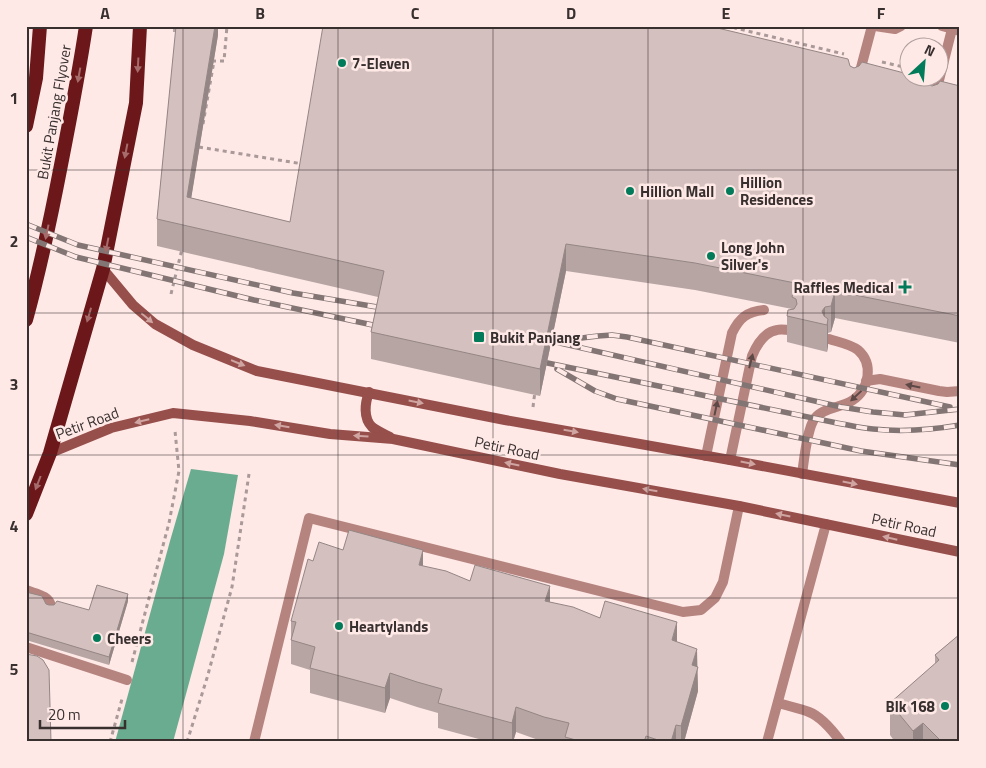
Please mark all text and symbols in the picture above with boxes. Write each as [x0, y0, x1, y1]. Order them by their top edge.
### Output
text: A [100, 1, 110, 25]
text: B [255, 1, 265, 25]
text: C [411, 1, 420, 25]
text: D [566, 1, 576, 25]
text: E [722, 1, 731, 25]
text: F [877, 1, 886, 25]
north arrow [898, 38, 948, 88]
text: N [921, 38, 939, 61]
street label: Bukit Panjang Flyover [31, 43, 77, 181]
place label: 7-Eleven [352, 52, 410, 75]
one-way arrow [134, 57, 142, 73]
marker: 7-Eleven [336, 57, 348, 69]
one-way arrow [74, 67, 82, 83]
text: 1 [10, 86, 18, 110]
one-way arrow [122, 143, 130, 159]
place label: Hillion Residences [740, 171, 813, 211]
place label: Hillion Mall [640, 180, 714, 203]
marker: Hillion Mall [624, 185, 636, 197]
marker: Hillion Residences [724, 185, 736, 197]
one-way arrow [43, 224, 51, 240]
text: 2 [10, 229, 18, 253]
place label: Long John Silver's [721, 236, 785, 276]
one-way arrow [103, 237, 111, 253]
marker: Long John Silver's [705, 250, 717, 262]
place label: Raffles Medical [793, 276, 894, 299]
marker: Raffles Medical [898, 280, 912, 294]
one-way arrow [85, 308, 93, 323]
one-way arrow [141, 312, 154, 323]
place label: Bukit Panjang [490, 326, 580, 349]
marker: Bukit Panjang [472, 330, 486, 344]
one-way arrow [747, 353, 755, 369]
one-way arrow [231, 359, 246, 367]
text: 3 [10, 372, 18, 396]
one-way arrow [905, 381, 921, 389]
one-way arrow [850, 390, 862, 402]
one-way arrow [409, 398, 424, 406]
one-way arrow [712, 400, 720, 416]
street label: Petir Road [52, 401, 122, 445]
one-way arrow [134, 417, 149, 425]
one-way arrow [273, 422, 289, 430]
one-way arrow [563, 427, 579, 435]
street label: Petir Road [472, 430, 542, 466]
one-way arrow [353, 432, 369, 440]
one-way arrow [505, 460, 520, 468]
one-way arrow [740, 460, 756, 468]
one-way arrow [34, 476, 42, 491]
one-way arrow [842, 479, 857, 487]
one-way arrow [641, 485, 657, 493]
street label: Petir Road [869, 507, 939, 543]
one-way arrow [775, 511, 790, 519]
text: 4 [10, 514, 19, 538]
one-way arrow [882, 534, 897, 542]
place label: Heartylands [349, 615, 428, 638]
marker: Heartylands [333, 620, 345, 632]
place label: Cheers [107, 627, 151, 650]
marker: Cheers [91, 632, 103, 644]
text: 5 [10, 657, 19, 681]
place label: Blk 168 [886, 695, 935, 718]
scale bar [40, 698, 125, 730]
marker: Blk 168 [939, 700, 951, 712]
text: 20 m [48, 703, 81, 726]

